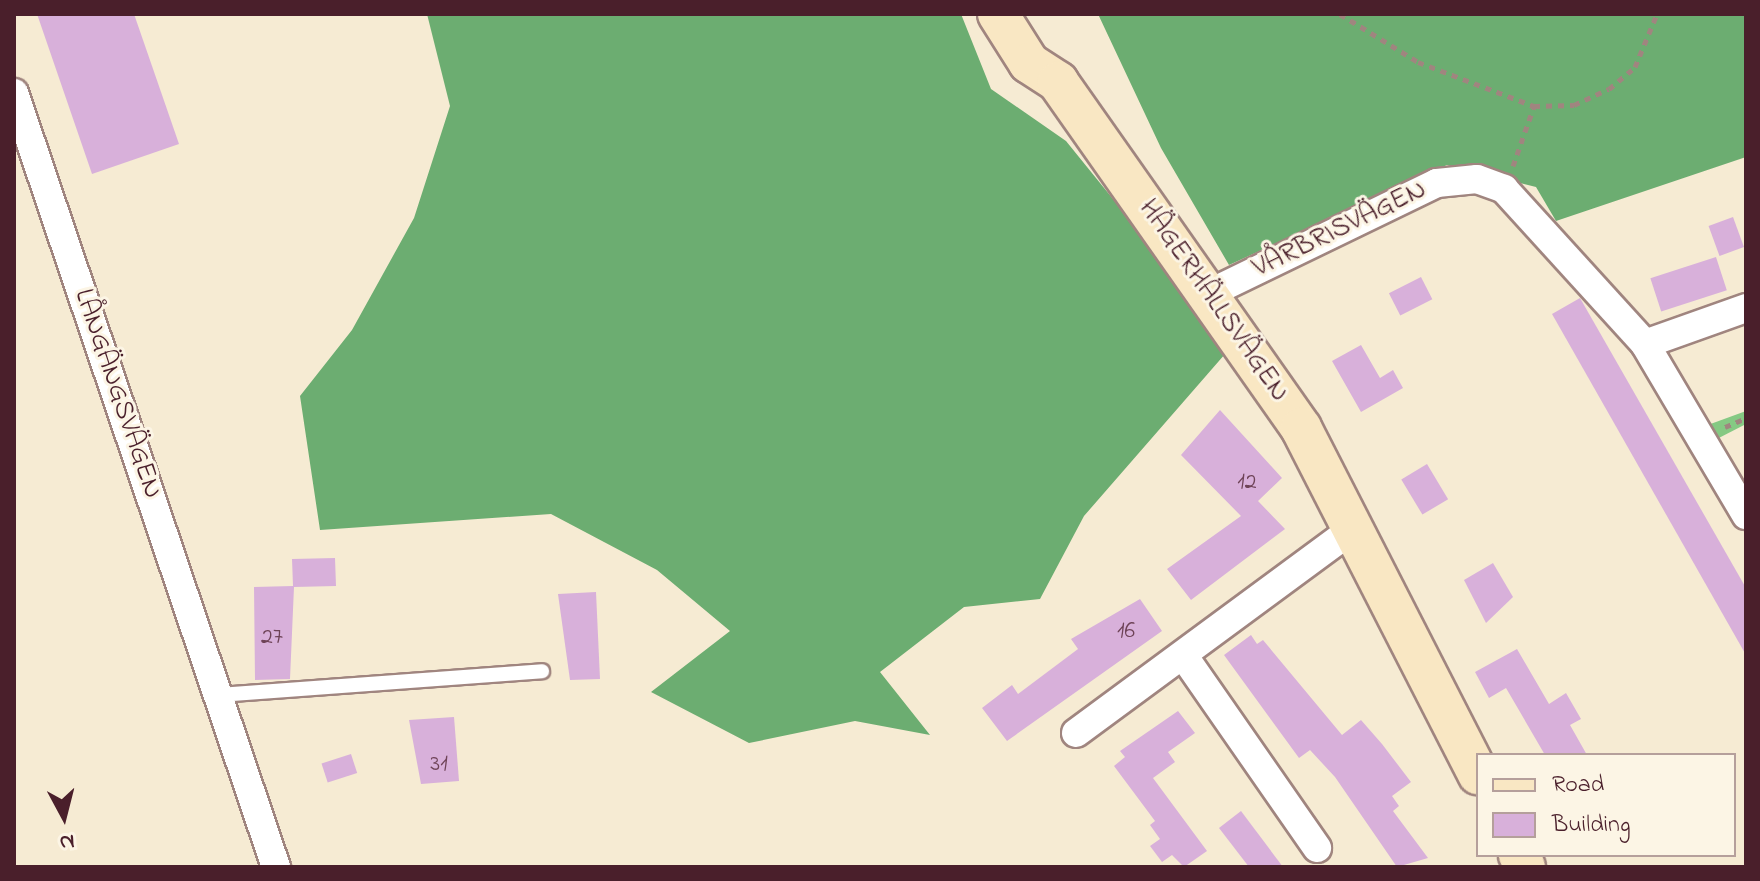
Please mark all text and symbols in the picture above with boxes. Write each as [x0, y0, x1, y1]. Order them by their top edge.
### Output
street label: VÅRBRISVÄGEN [1248, 174, 1432, 286]
street label: HÄGERHÄLLSVÄGEN [1131, 193, 1295, 409]
street label: LÅNGÄNGSVÄGEN [65, 285, 169, 503]
house number: 12 [1237, 469, 1257, 497]
house number: 16 [1117, 618, 1135, 646]
house number: 27 [261, 624, 283, 652]
house number: 31 [430, 751, 448, 779]
legend [1476, 753, 1736, 857]
text: Road [1552, 768, 1604, 803]
north arrow [24, 777, 104, 857]
text: Building [1552, 808, 1631, 843]
text: N [58, 824, 76, 858]

